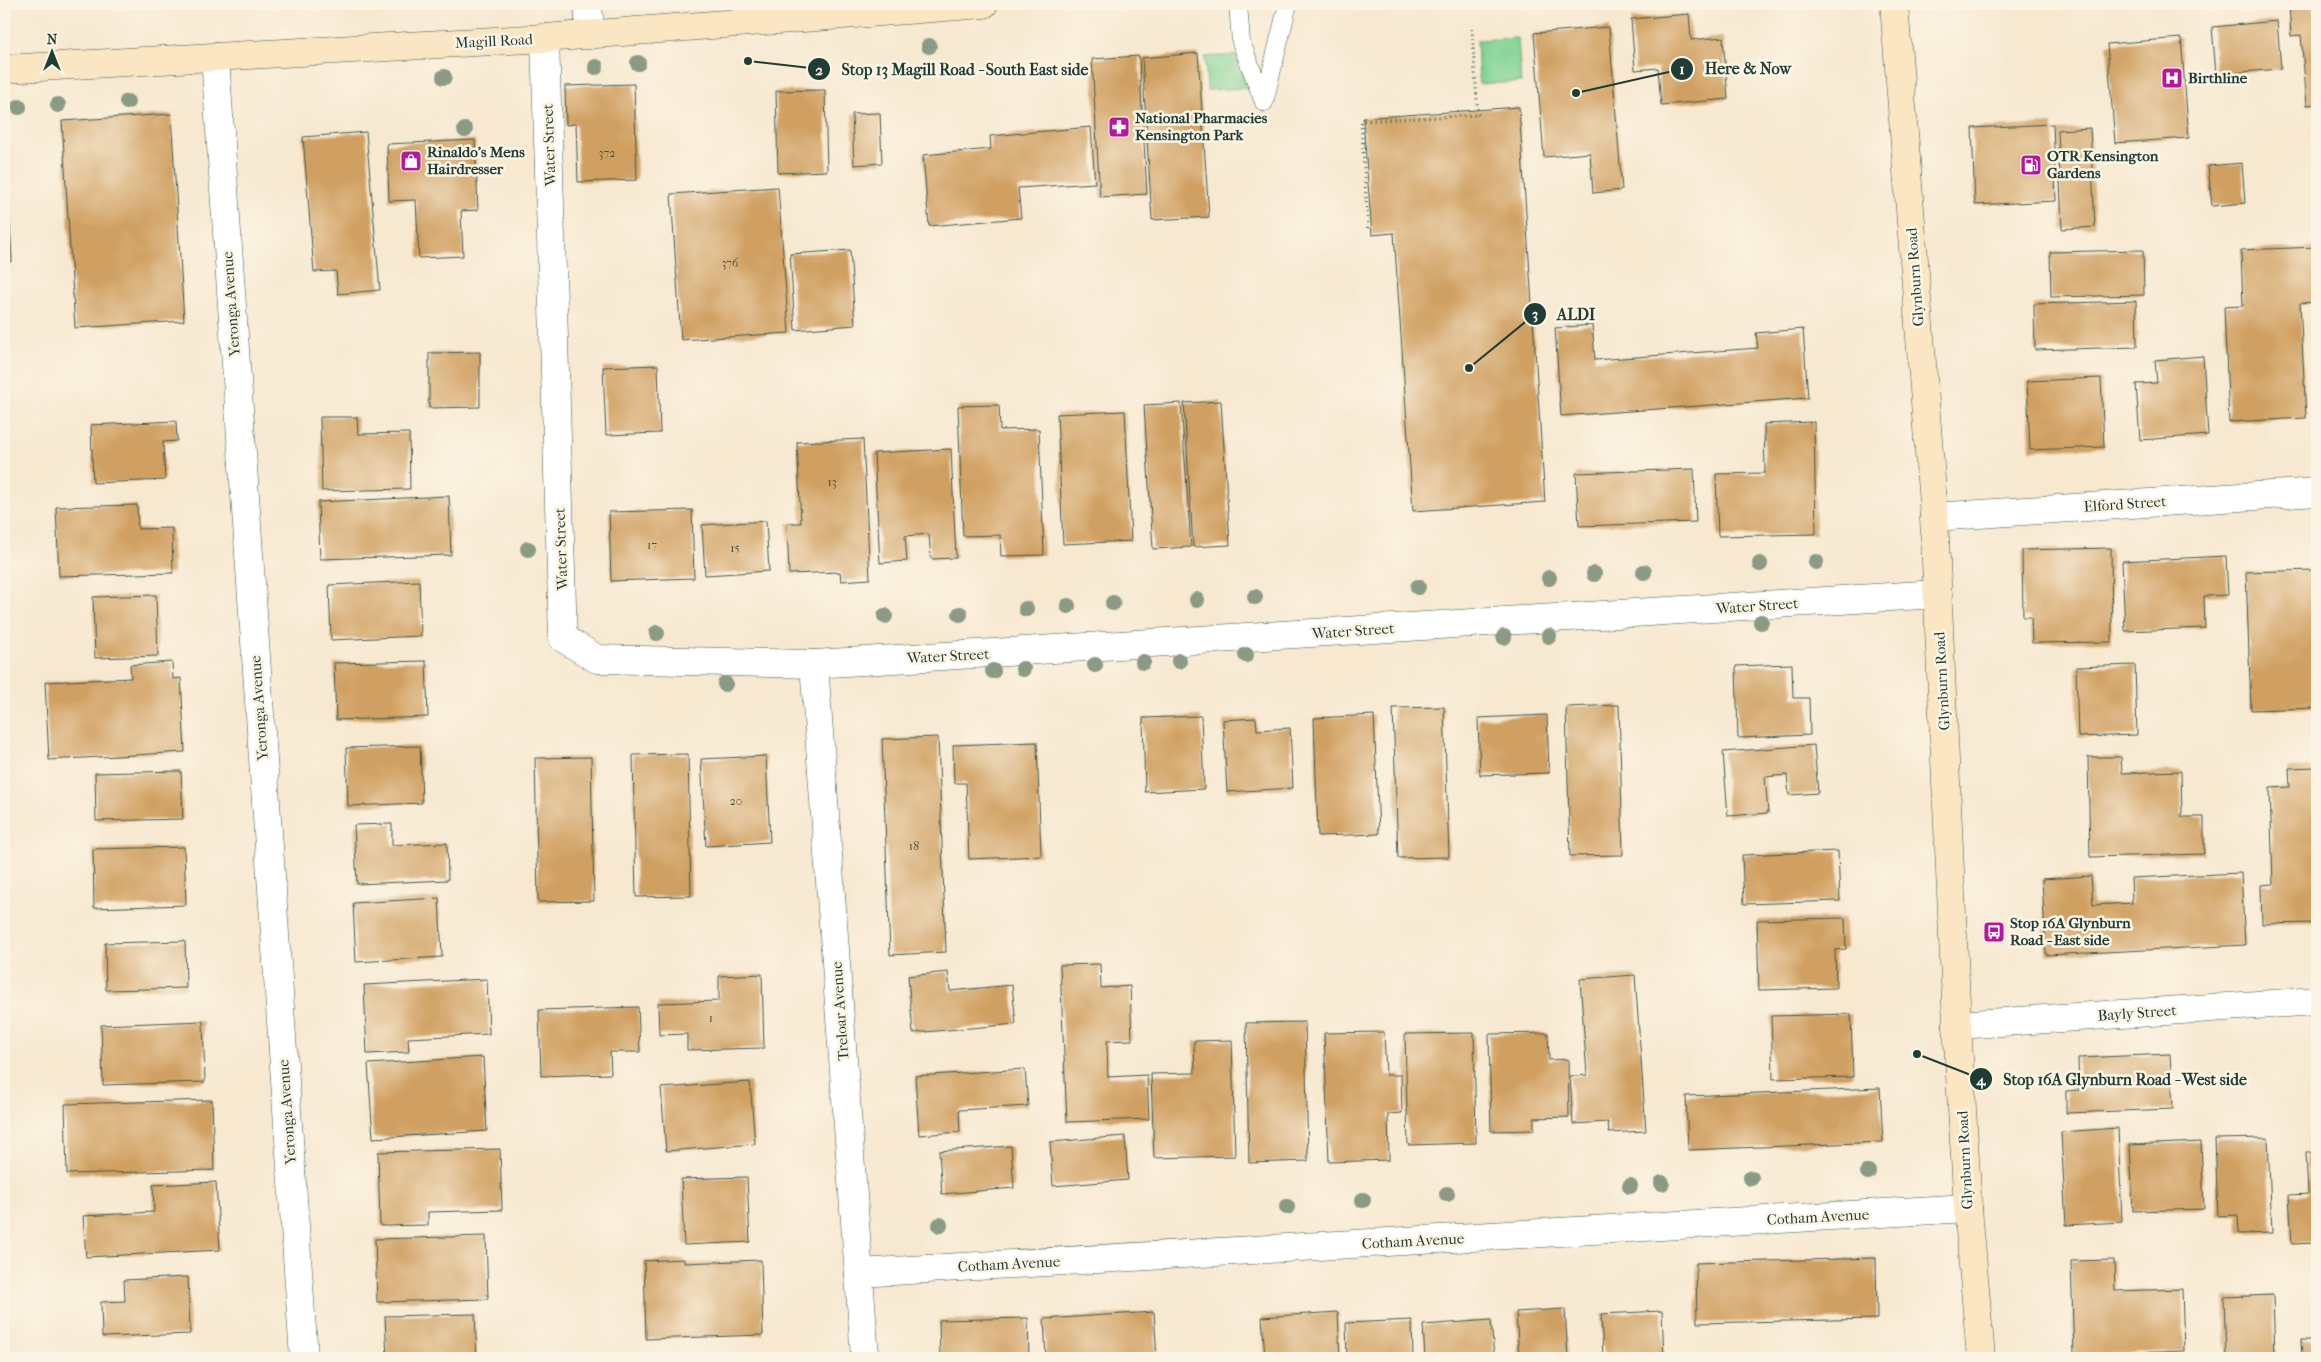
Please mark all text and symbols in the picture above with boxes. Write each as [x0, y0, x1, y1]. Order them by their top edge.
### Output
north arrow [28, 28, 78, 78]
street label: Magill Road [455, 30, 534, 52]
text: N [47, 31, 58, 48]
callout: Here & Now [1669, 53, 1801, 84]
callout: Stop 13 Magill Road - South East side [807, 54, 1099, 85]
text: Here & Now [1705, 59, 1792, 78]
text: Stop 13 Magill Road - South East side [842, 60, 1089, 80]
text: 1 [1679, 60, 1685, 78]
text: 2 [815, 61, 823, 79]
hospital icon: Birthline [2160, 66, 2184, 90]
place label: Birthline [2188, 69, 2248, 87]
street label: Water Street [539, 103, 559, 188]
place label: National Pharmacies Kensington Park [1135, 109, 1268, 144]
pharmacy icon: National Pharmacies Kensington Park [1107, 115, 1131, 139]
place label: Rinaldo's Mens Hairdresser [427, 143, 525, 178]
house number: 372 [599, 146, 615, 160]
place label: OTR Kensington Gardens [2047, 147, 2159, 182]
shop icon: Rinaldo's Mens Hairdresser [399, 149, 423, 173]
fuel station icon: OTR Kensington Gardens [2019, 153, 2043, 177]
street label: Glynburn Road [1903, 226, 1927, 327]
street label: Yeronga Avenue [218, 250, 244, 358]
house number: 376 [721, 256, 739, 270]
callout: ALDI [1522, 299, 1605, 330]
text: 3 [1532, 305, 1538, 323]
text: ALDI [1556, 305, 1596, 324]
house number: 13 [827, 475, 837, 489]
street label: Elford Street [2083, 492, 2167, 516]
street label: Water Street [551, 507, 571, 592]
house number: 17 [647, 538, 657, 552]
house number: 15 [730, 541, 740, 555]
street label: Water Street [1714, 594, 1799, 618]
street label: Water Street [1310, 619, 1395, 643]
street label: Glynburn Road [1930, 630, 1954, 731]
street label: Water Street [905, 645, 990, 667]
street label: Yeronga Avenue [246, 654, 272, 762]
house number: 20 [730, 794, 742, 808]
house number: 18 [909, 839, 919, 853]
place label: Stop 16A Glynburn Road - East side [2010, 914, 2131, 949]
bus stop icon: Stop 16A Glynburn Road - East side [1982, 920, 2006, 944]
street label: Treloar Avenue [828, 960, 852, 1061]
street label: Bayly Street [2097, 1001, 2178, 1025]
house number: 1 [709, 1011, 713, 1025]
street label: Yeronga Avenue [274, 1058, 300, 1166]
callout: Stop 16A Glynburn Road - West side [1968, 1064, 2257, 1095]
text: Stop 16A Glynburn Road - West side [2003, 1070, 2247, 1090]
text: 4 [1976, 1071, 1987, 1089]
street label: Glynburn Road [1953, 1109, 1977, 1210]
street label: Cotham Avenue [1766, 1205, 1870, 1229]
street label: Cotham Avenue [1361, 1229, 1465, 1253]
street label: Cotham Avenue [957, 1252, 1061, 1276]

